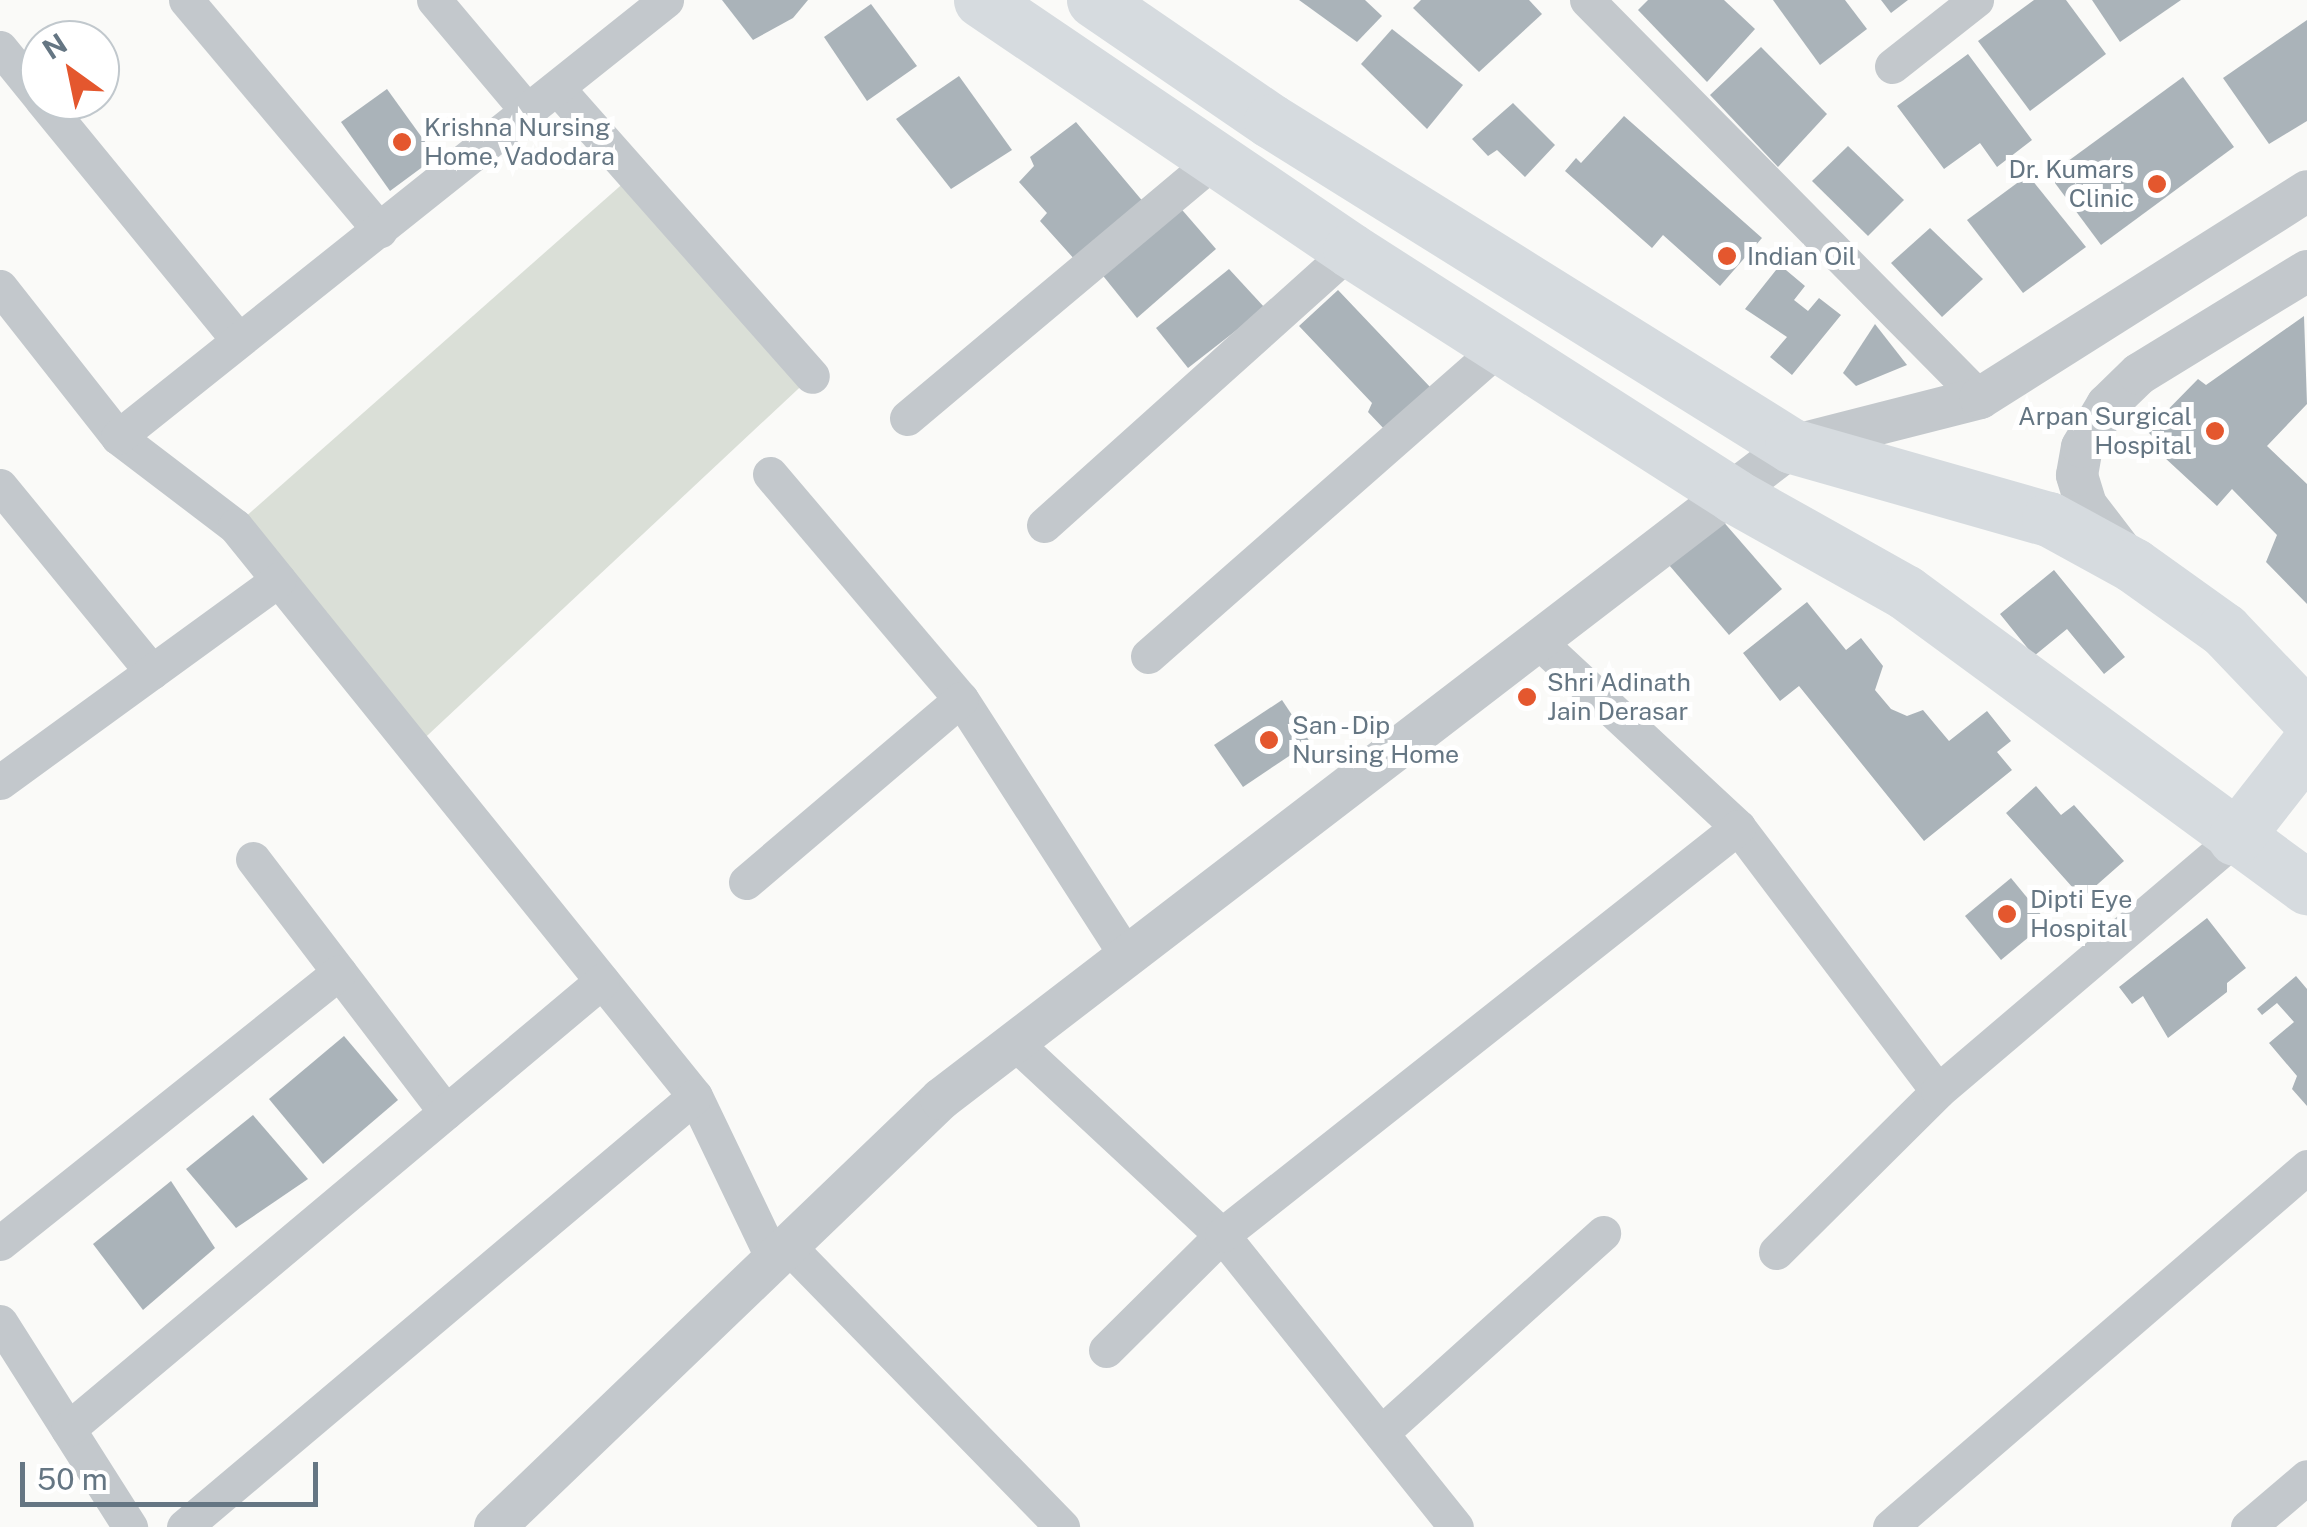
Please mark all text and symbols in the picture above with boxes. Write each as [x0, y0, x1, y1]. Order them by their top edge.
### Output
north arrow [20, 20, 120, 120]
text: N [36, 26, 73, 66]
place label: Krishna Nursing Home, Vadodara [424, 113, 615, 172]
marker: Krishna Nursing Home, Vadodara [389, 129, 415, 155]
place label: Dr. Kumars Clinic [2008, 155, 2134, 214]
marker: Dr. Kumars Clinic [2144, 171, 2170, 197]
place label: Indian Oil [1747, 241, 1856, 271]
marker: Indian Oil [1716, 245, 1738, 267]
place label: Arpan Surgical Hospital [2018, 402, 2192, 461]
marker: Arpan Surgical Hospital [2202, 418, 2228, 444]
place label: Shri Adinath Jain Derasar [1547, 668, 1691, 727]
marker: Shri Adinath Jain Derasar [1516, 686, 1538, 708]
place label: San - Dip Nursing Home [1292, 711, 1459, 770]
marker: San - Dip Nursing Home [1256, 727, 1282, 753]
place label: Dipti Eye Hospital [2030, 885, 2132, 944]
marker: Dipti Eye Hospital [1994, 901, 2020, 927]
scale bar [25, 1442, 322, 1504]
text: 50 m [37, 1461, 108, 1497]

